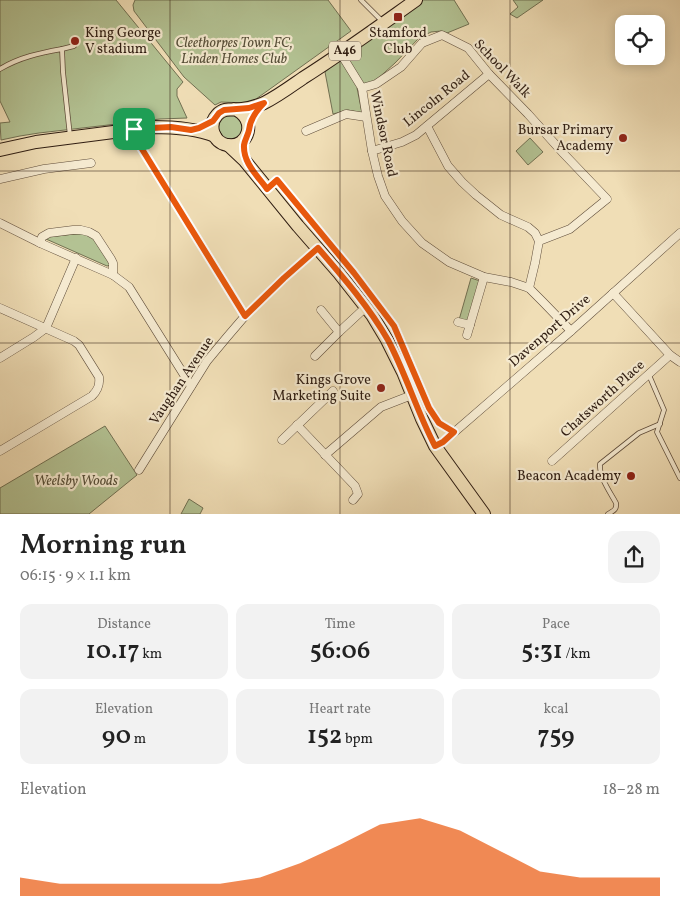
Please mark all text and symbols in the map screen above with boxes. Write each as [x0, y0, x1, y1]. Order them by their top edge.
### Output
marker: Stamford Club [392, 11, 404, 23]
map controls [615, 15, 665, 65]
button: locate [615, 15, 665, 65]
place label: King George V stadium [85, 24, 161, 59]
place label: Stamford Club [369, 24, 427, 59]
park label: Cleethorpes Town FC, Linden Homes Club [175, 34, 293, 69]
marker: King George V stadium [69, 35, 81, 47]
street label: School Walk [469, 35, 535, 103]
road number: A46 [329, 41, 361, 60]
street label: Lincoln Road [400, 66, 475, 132]
street label: Windsor Road [365, 89, 401, 179]
pin [113, 108, 155, 150]
icon: arrive [120, 115, 148, 143]
place label: Bursar Primary Academy [518, 121, 613, 156]
marker: Bursar Primary Academy [617, 132, 629, 144]
street label: Davenport Drive [505, 290, 595, 372]
street label: Vaughan Avenue [145, 333, 219, 429]
street label: Chatsworth Place [557, 356, 649, 442]
place label: Kings Grove Marketing Suite [272, 371, 371, 406]
marker: Kings Grove Marketing Suite [375, 382, 387, 394]
place label: Beacon Academy [517, 467, 621, 486]
marker: Beacon Academy [625, 470, 637, 482]
park label: Weelsby Woods [34, 472, 118, 491]
text: Morning run [20, 526, 187, 565]
button: share [608, 531, 660, 583]
text: 06:15 · 9 × 1.1 km [20, 565, 131, 587]
text: Distance [97, 615, 151, 634]
text: Time [325, 615, 355, 634]
text: Pace [542, 615, 570, 634]
text: 10.17 [86, 634, 139, 669]
text: 56:06 [310, 634, 370, 669]
text: 5:31 [521, 634, 563, 669]
text: km [139, 645, 162, 664]
text: /km [563, 645, 591, 664]
text: Elevation [95, 700, 153, 719]
text: Heart rate [309, 700, 371, 719]
text: kcal [544, 700, 568, 719]
text: 90 [102, 719, 131, 754]
text: 152 [307, 719, 342, 754]
text: 759 [537, 719, 575, 754]
text: m [131, 730, 146, 749]
text: bpm [342, 730, 373, 749]
text: Elevation [20, 779, 87, 801]
text: 18–28 m [603, 779, 660, 801]

